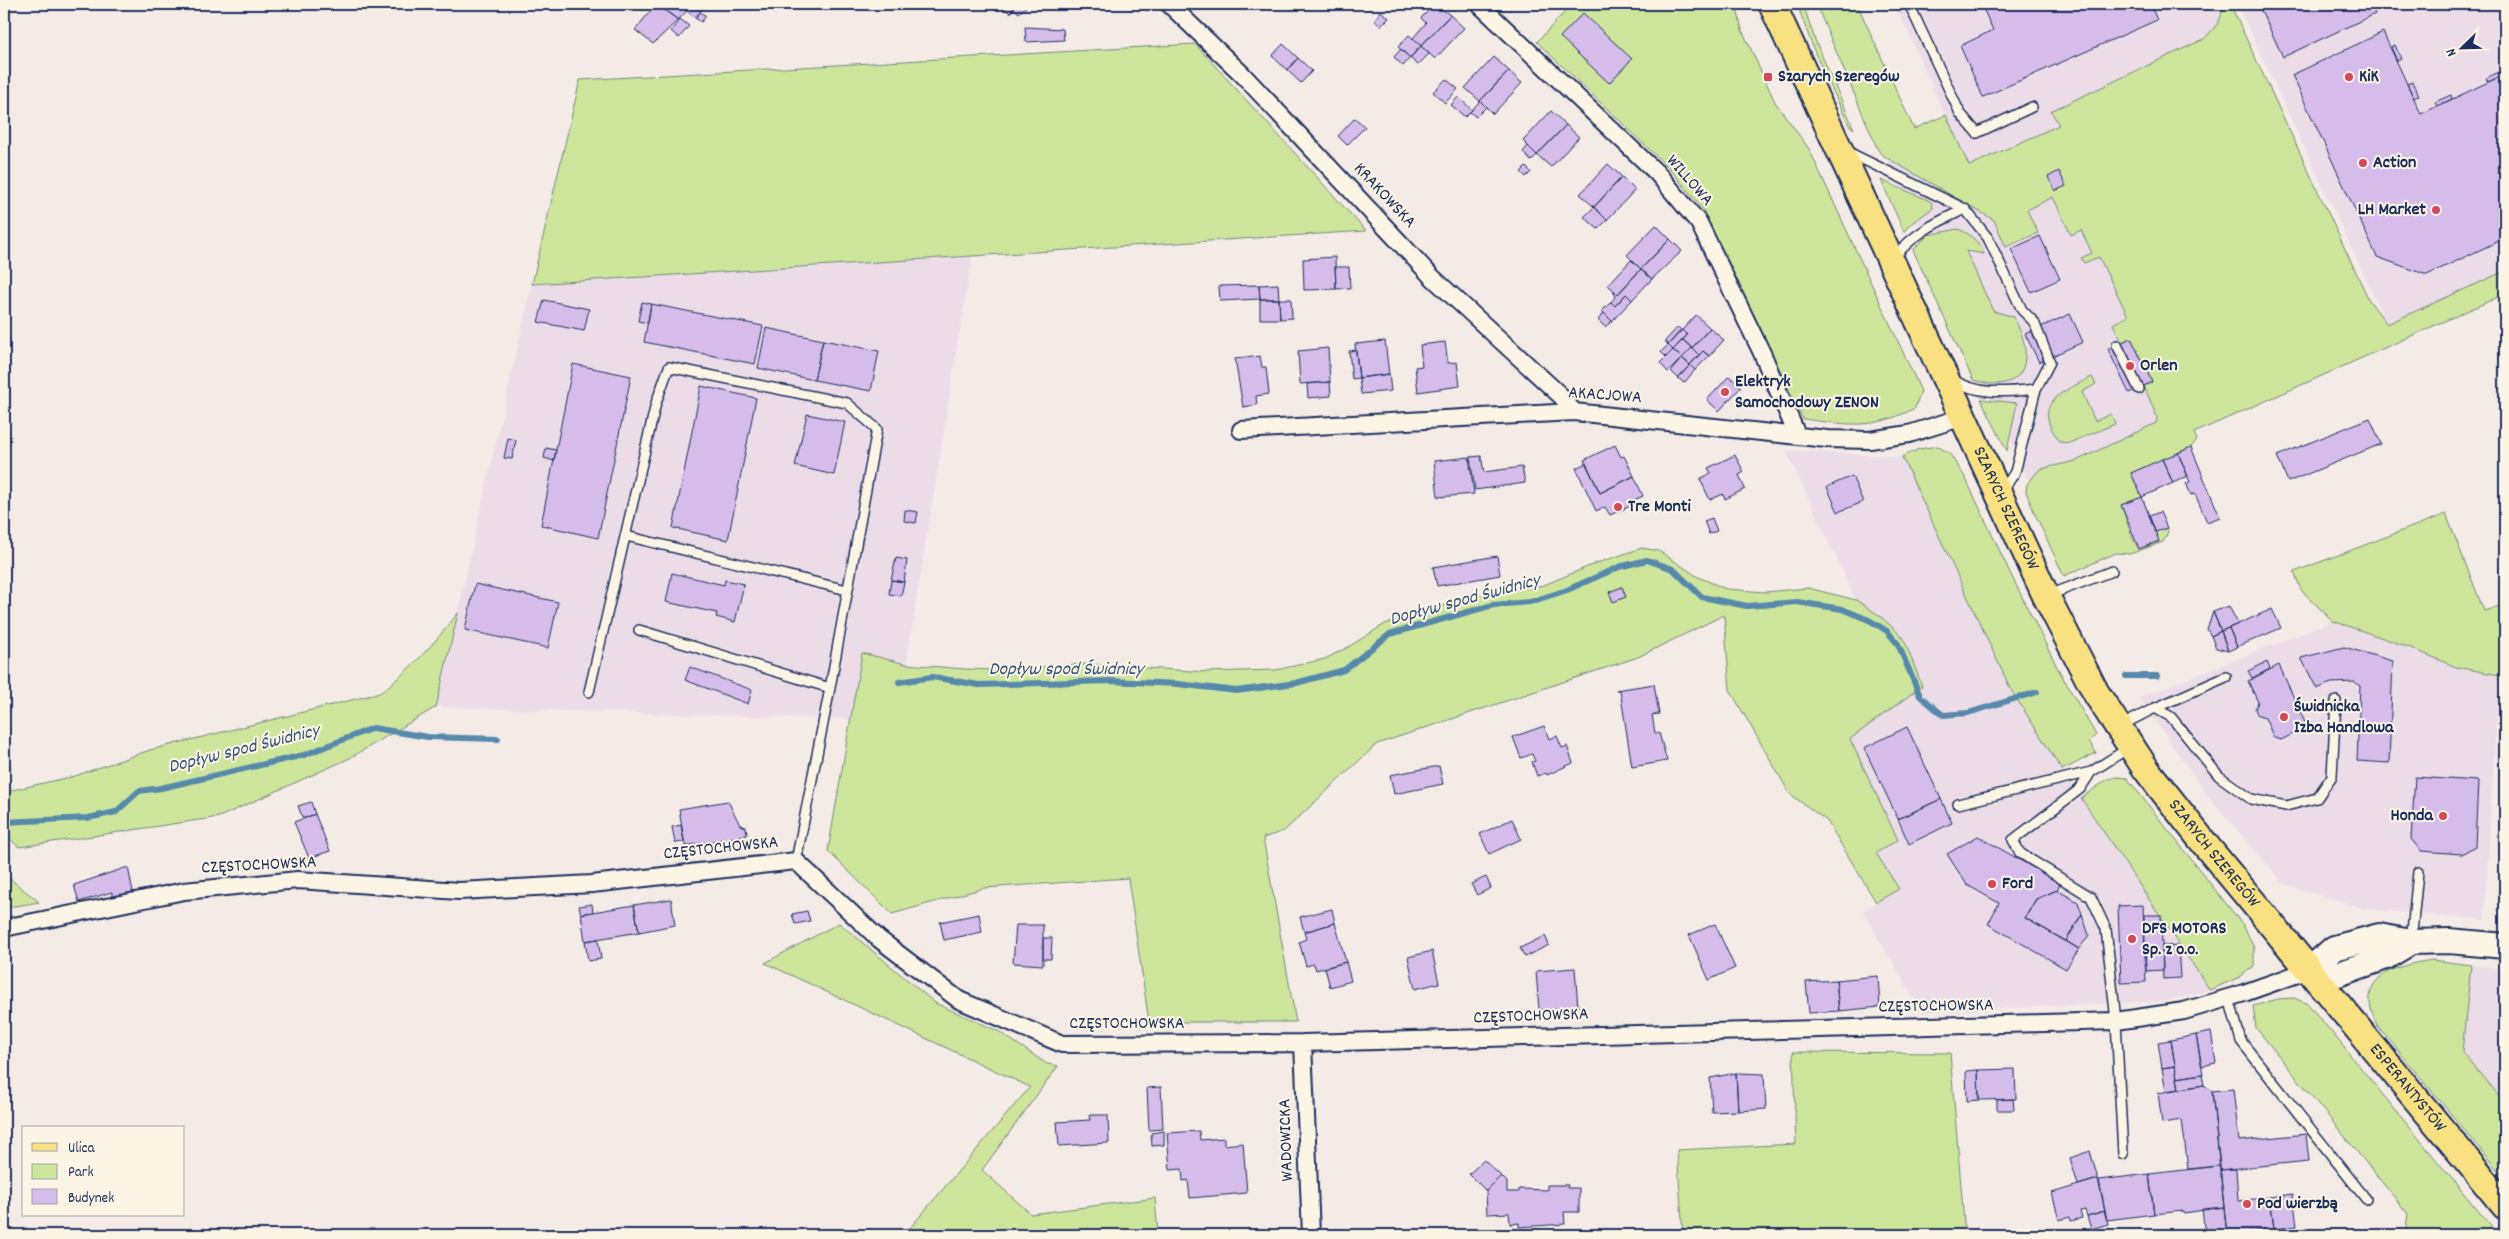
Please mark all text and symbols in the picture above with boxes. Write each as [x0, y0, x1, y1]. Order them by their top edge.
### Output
north arrow [2436, 22, 2486, 72]
text: N [2441, 45, 2462, 59]
place label: Szarych Szeregów [1778, 65, 1900, 90]
place label: KiK [2359, 65, 2380, 90]
marker: Szarych Szeregów [1762, 71, 1774, 83]
marker: KiK [2343, 71, 2355, 83]
street label: WILLOWA [1660, 150, 1719, 212]
place label: Action [2373, 151, 2416, 176]
street label: KRAKOWSKA [1347, 157, 1421, 235]
marker: Action [2357, 157, 2369, 169]
place label: LH Market [2358, 198, 2426, 223]
marker: LH Market [2430, 204, 2442, 216]
place label: Orlen [2140, 354, 2178, 379]
marker: Orlen [2124, 360, 2136, 372]
place label: Elektryk Samochodowy ZENON [1735, 370, 1879, 416]
street label: AKACJOWA [1567, 381, 1643, 411]
marker: Elektryk Samochodowy ZENON [1719, 386, 1731, 398]
street label: SZARYCH SZEREGÓW [1966, 443, 2045, 575]
place label: Tre Monti [1628, 495, 1691, 520]
marker: Tre Monti [1612, 501, 1624, 513]
water label: Dopływ spod Świdnicy [1387, 567, 1545, 634]
water label: Dopływ spod Świdnicy [989, 657, 1146, 684]
place label: Świdnicka Izba Handlowa [2294, 695, 2394, 741]
marker: Świdnicka Izba Handlowa [2278, 711, 2290, 723]
water label: Dopływ spod Świdnicy [166, 718, 325, 782]
street label: SZARYCH SZEREGÓW [2162, 794, 2266, 914]
place label: Honda [2391, 804, 2434, 829]
marker: Honda [2437, 810, 2449, 822]
street label: CZĘSTOCHOWSKA [662, 831, 780, 867]
street label: CZĘSTOCHOWSKA [201, 850, 317, 882]
place label: Ford [2002, 872, 2033, 897]
marker: Ford [1986, 878, 1998, 890]
place label: DFS MOTORS Sp. z o.o. [2142, 917, 2227, 963]
marker: DFS MOTORS Sp. z o.o. [2126, 933, 2138, 945]
street label: CZĘSTOCHOWSKA [1878, 993, 1994, 1021]
street label: CZĘSTOCHOWSKA [1473, 1002, 1589, 1032]
street label: CZĘSTOCHOWSKA [1069, 1012, 1185, 1037]
street label: ESPERANTYSTÓW [2363, 1038, 2452, 1139]
street label: WADOWICKA [1273, 1098, 1301, 1182]
legend [22, 1126, 185, 1216]
text: Ulica [68, 1138, 96, 1160]
text: Park [68, 1162, 94, 1184]
text: Budynek [68, 1188, 114, 1210]
place label: Pod wierzbą [2257, 1192, 2338, 1217]
marker: Pod wierzbą [2241, 1198, 2253, 1210]

